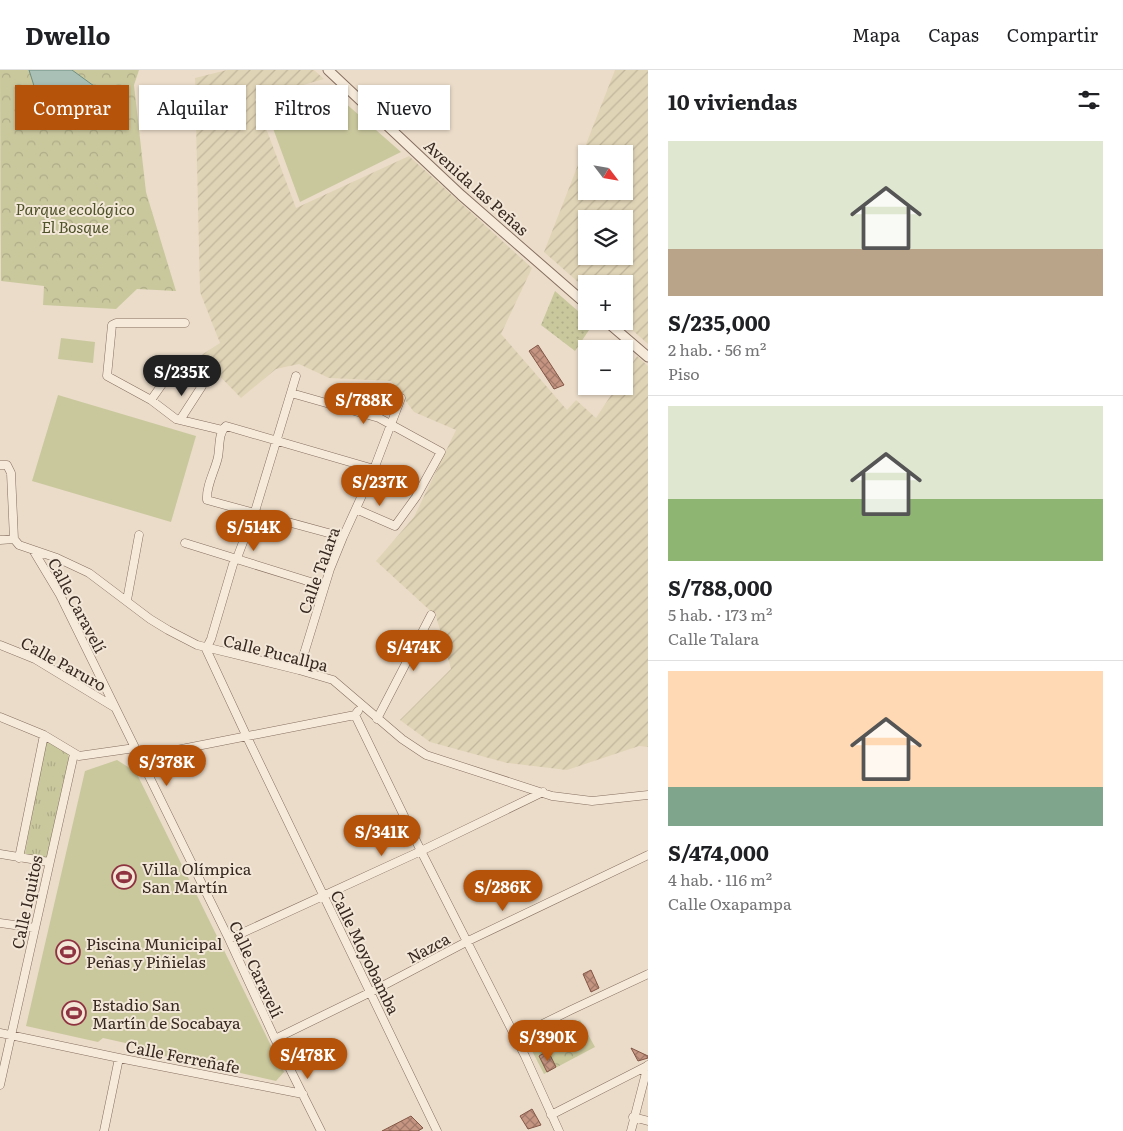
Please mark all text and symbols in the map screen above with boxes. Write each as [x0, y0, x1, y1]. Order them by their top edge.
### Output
text: Dwello [25, 17, 110, 52]
text: Mapa [852, 21, 900, 48]
text: Capas [928, 21, 979, 48]
text: Compartir [1007, 21, 1098, 48]
chip: Comprar [15, 85, 129, 130]
chip: Alquilar [139, 85, 246, 130]
chip: Filtros [256, 85, 348, 130]
chip: Nuevo [358, 85, 450, 130]
text: 10 viviendas [668, 85, 797, 116]
icon: filters [1075, 86, 1103, 114]
street label: Avenida las Peñas [419, 133, 535, 241]
north arrow [578, 145, 632, 200]
map controls [578, 145, 633, 395]
icon: home [841, 173, 931, 263]
park label: Parque ecológico El Bosque [15, 196, 135, 238]
button: layers [578, 210, 633, 265]
button: + [578, 275, 633, 330]
text: S/235,000 [668, 306, 771, 337]
text: 2 hab. · 56 m² [668, 337, 766, 361]
button: − [578, 340, 633, 395]
pin: S/235K [141, 354, 223, 397]
text: S/235K [154, 359, 210, 383]
text: Piso [668, 361, 700, 385]
pin: S/788K [323, 382, 405, 425]
text: S/788K [335, 387, 393, 411]
icon: home [841, 439, 931, 529]
pin: S/237K [339, 464, 421, 507]
text: S/237K [352, 469, 408, 493]
pin: S/514K [213, 510, 295, 552]
text: S/514K [227, 514, 281, 538]
street label: Calle Talara [291, 523, 345, 617]
street label: Calle Caravelí [43, 553, 113, 657]
text: S/788,000 [668, 571, 773, 602]
text: 5 hab. · 173 m² [668, 602, 772, 626]
text: Calle Talara [668, 626, 759, 650]
street label: Calle Pucallpa [221, 627, 331, 677]
street label: Calle Paruro [17, 630, 111, 696]
pin: S/474K [373, 630, 455, 672]
text: S/474K [387, 634, 441, 658]
icon: home [841, 704, 931, 794]
pin: S/378K [126, 744, 208, 787]
text: S/378K [139, 749, 195, 773]
pin: S/341K [341, 814, 423, 857]
text: S/341K [355, 819, 409, 843]
text: S/474,000 [668, 836, 769, 867]
street label: Calle Iquitos [4, 853, 48, 951]
place label: Villa Olímpica San Martín [142, 856, 252, 898]
sports icon: Villa Olímpica San Martín [111, 864, 137, 890]
text: 4 hab. · 116 m² [668, 867, 772, 891]
pin: S/286K [462, 870, 544, 912]
text: S/286K [474, 874, 532, 898]
street label: Calle Moyobamba [325, 886, 407, 1019]
text: Calle Oxapampa [668, 891, 792, 915]
street label: Calle Caravelí [224, 917, 290, 1021]
street label: Nazca [402, 926, 454, 968]
place label: Piscina Municipal Peñas y Piñielas [86, 931, 222, 973]
sports icon: Piscina Municipal Peñas y Piñielas [55, 939, 81, 965]
place label: Estadio San Martín de Socabaya [92, 992, 241, 1034]
sports icon: Estadio San Martín de Socabaya [61, 1000, 87, 1026]
pin: S/390K [507, 1020, 589, 1062]
text: S/390K [519, 1024, 577, 1048]
street label: Calle Ferreñafe [124, 1033, 242, 1079]
pin: S/478K [267, 1038, 349, 1080]
text: S/478K [280, 1042, 336, 1066]

